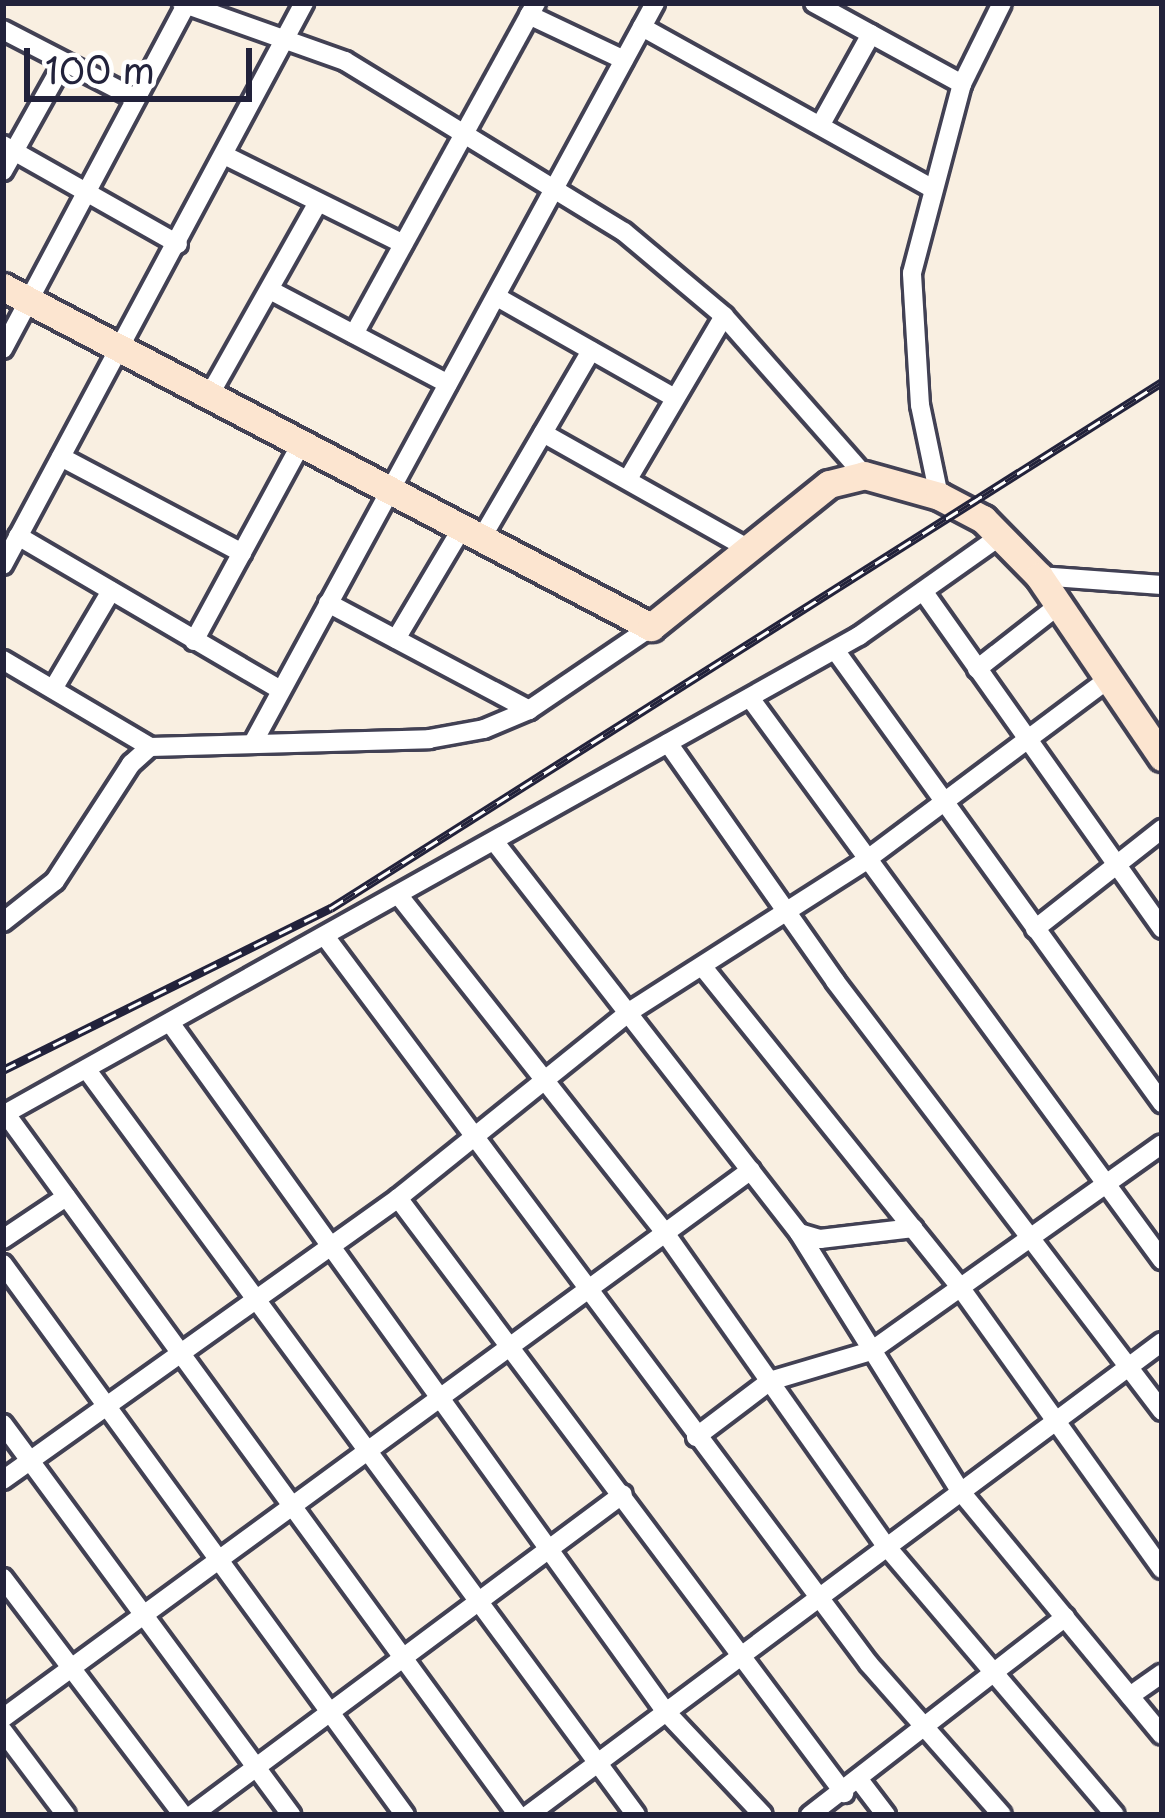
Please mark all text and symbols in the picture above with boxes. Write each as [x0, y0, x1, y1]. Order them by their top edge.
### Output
scale bar [30, 24, 258, 98]
text: 100 m [45, 42, 155, 96]

